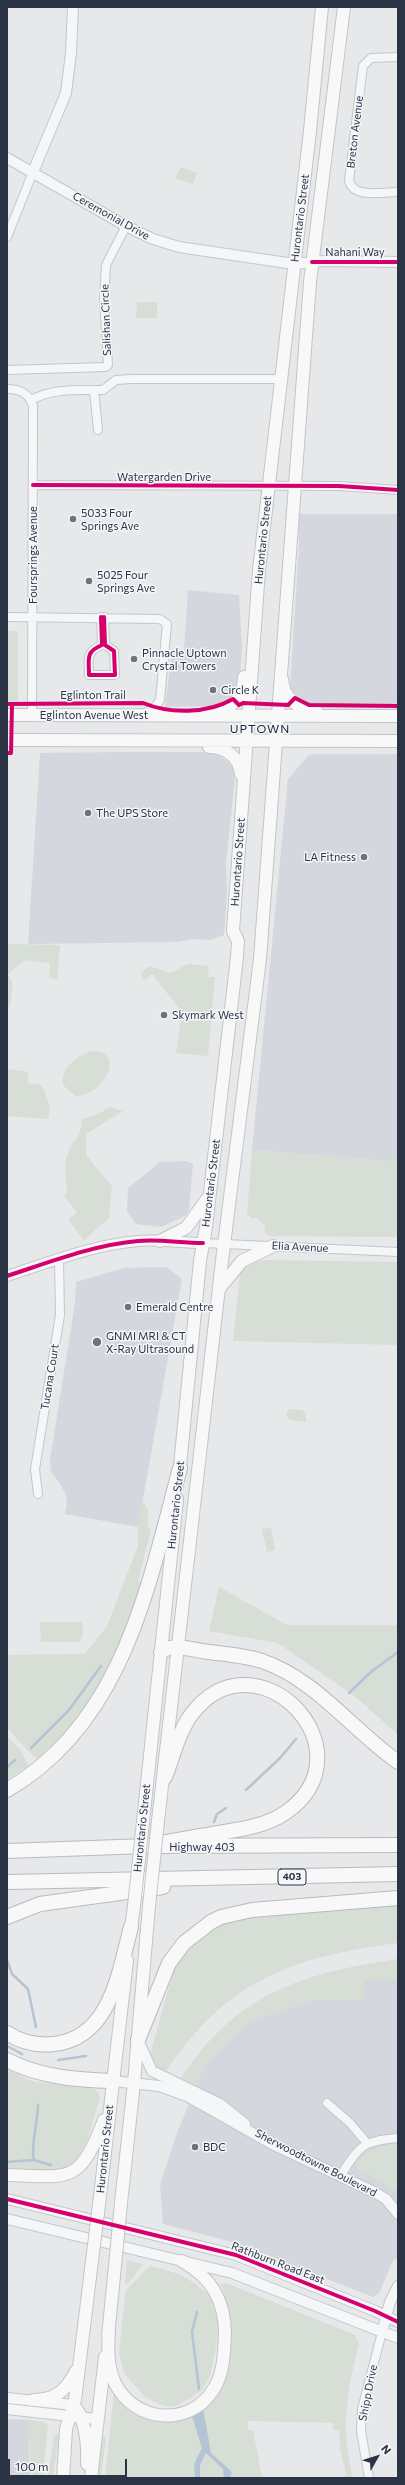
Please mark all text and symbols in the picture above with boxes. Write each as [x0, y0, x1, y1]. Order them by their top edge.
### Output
street label: Breton Avenue [344, 95, 366, 169]
street label: Hurontario Street [288, 173, 312, 263]
street label: Ceremonial Drive [70, 189, 152, 243]
street label: Nahani Way [325, 245, 385, 259]
street label: Salishan Circle [98, 284, 114, 356]
street label: Watergarden Drive [117, 470, 211, 484]
street label: Hurontario Street [252, 495, 274, 585]
street label: Foursprings Avenue [26, 506, 40, 604]
place label: 5033 Four Springs Ave [81, 506, 139, 532]
marker: 5033 Four Springs Ave [68, 514, 78, 524]
place label: 5025 Four Springs Ave [97, 568, 155, 594]
marker: 5025 Four Springs Ave [84, 576, 94, 586]
place label: Pinnacle Uptown Crystal Towers [142, 646, 227, 672]
marker: Pinnacle Uptown Crystal Towers [129, 654, 139, 664]
place label: Circle K [221, 683, 259, 697]
marker: Circle K [208, 685, 218, 695]
street label: Eglinton Trail [60, 688, 126, 702]
street label: Eglinton Avenue West [40, 708, 148, 722]
district label: UPTOWN [230, 722, 290, 736]
place label: The UPS Store [96, 806, 168, 820]
marker: The UPS Store [83, 808, 93, 818]
street label: Hurontario Street [228, 817, 248, 907]
place label: LA Fitness [304, 850, 356, 864]
marker: LA Fitness [359, 852, 369, 862]
place label: Skymark West [172, 1008, 244, 1022]
marker: Skymark West [159, 1010, 169, 1020]
street label: Hurontario Street [199, 1138, 223, 1228]
street label: Elia Avenue [271, 1239, 329, 1255]
place label: Emerald Centre [136, 1300, 213, 1314]
marker: Emerald Centre [123, 1302, 133, 1312]
place label: GNMI MRI & CT X-Ray Ultrasound [106, 1329, 194, 1355]
marker: GNMI MRI & CT X-Ray Ultrasound [91, 1336, 103, 1348]
street label: Tucana Court [38, 1343, 62, 1411]
street label: Hurontario Street [165, 1460, 187, 1550]
street label: Hurontario Street [131, 1783, 153, 1873]
street label: Highway 403 [169, 1840, 235, 1854]
road number: 403 [278, 1869, 306, 1885]
street label: Hurontario Street [94, 2104, 116, 2194]
street label: Sherwoodtowne Boulevard [253, 2126, 379, 2200]
place label: BDC [203, 2140, 226, 2154]
marker: BDC [190, 2142, 200, 2152]
street label: Rathburn Road East [229, 2239, 327, 2287]
street label: Shipp Drive [356, 2364, 380, 2422]
north arrow [357, 2437, 397, 2477]
text: N [379, 2442, 394, 2456]
scale bar [10, 2451, 129, 2477]
text: 100 m [15, 2459, 49, 2473]

